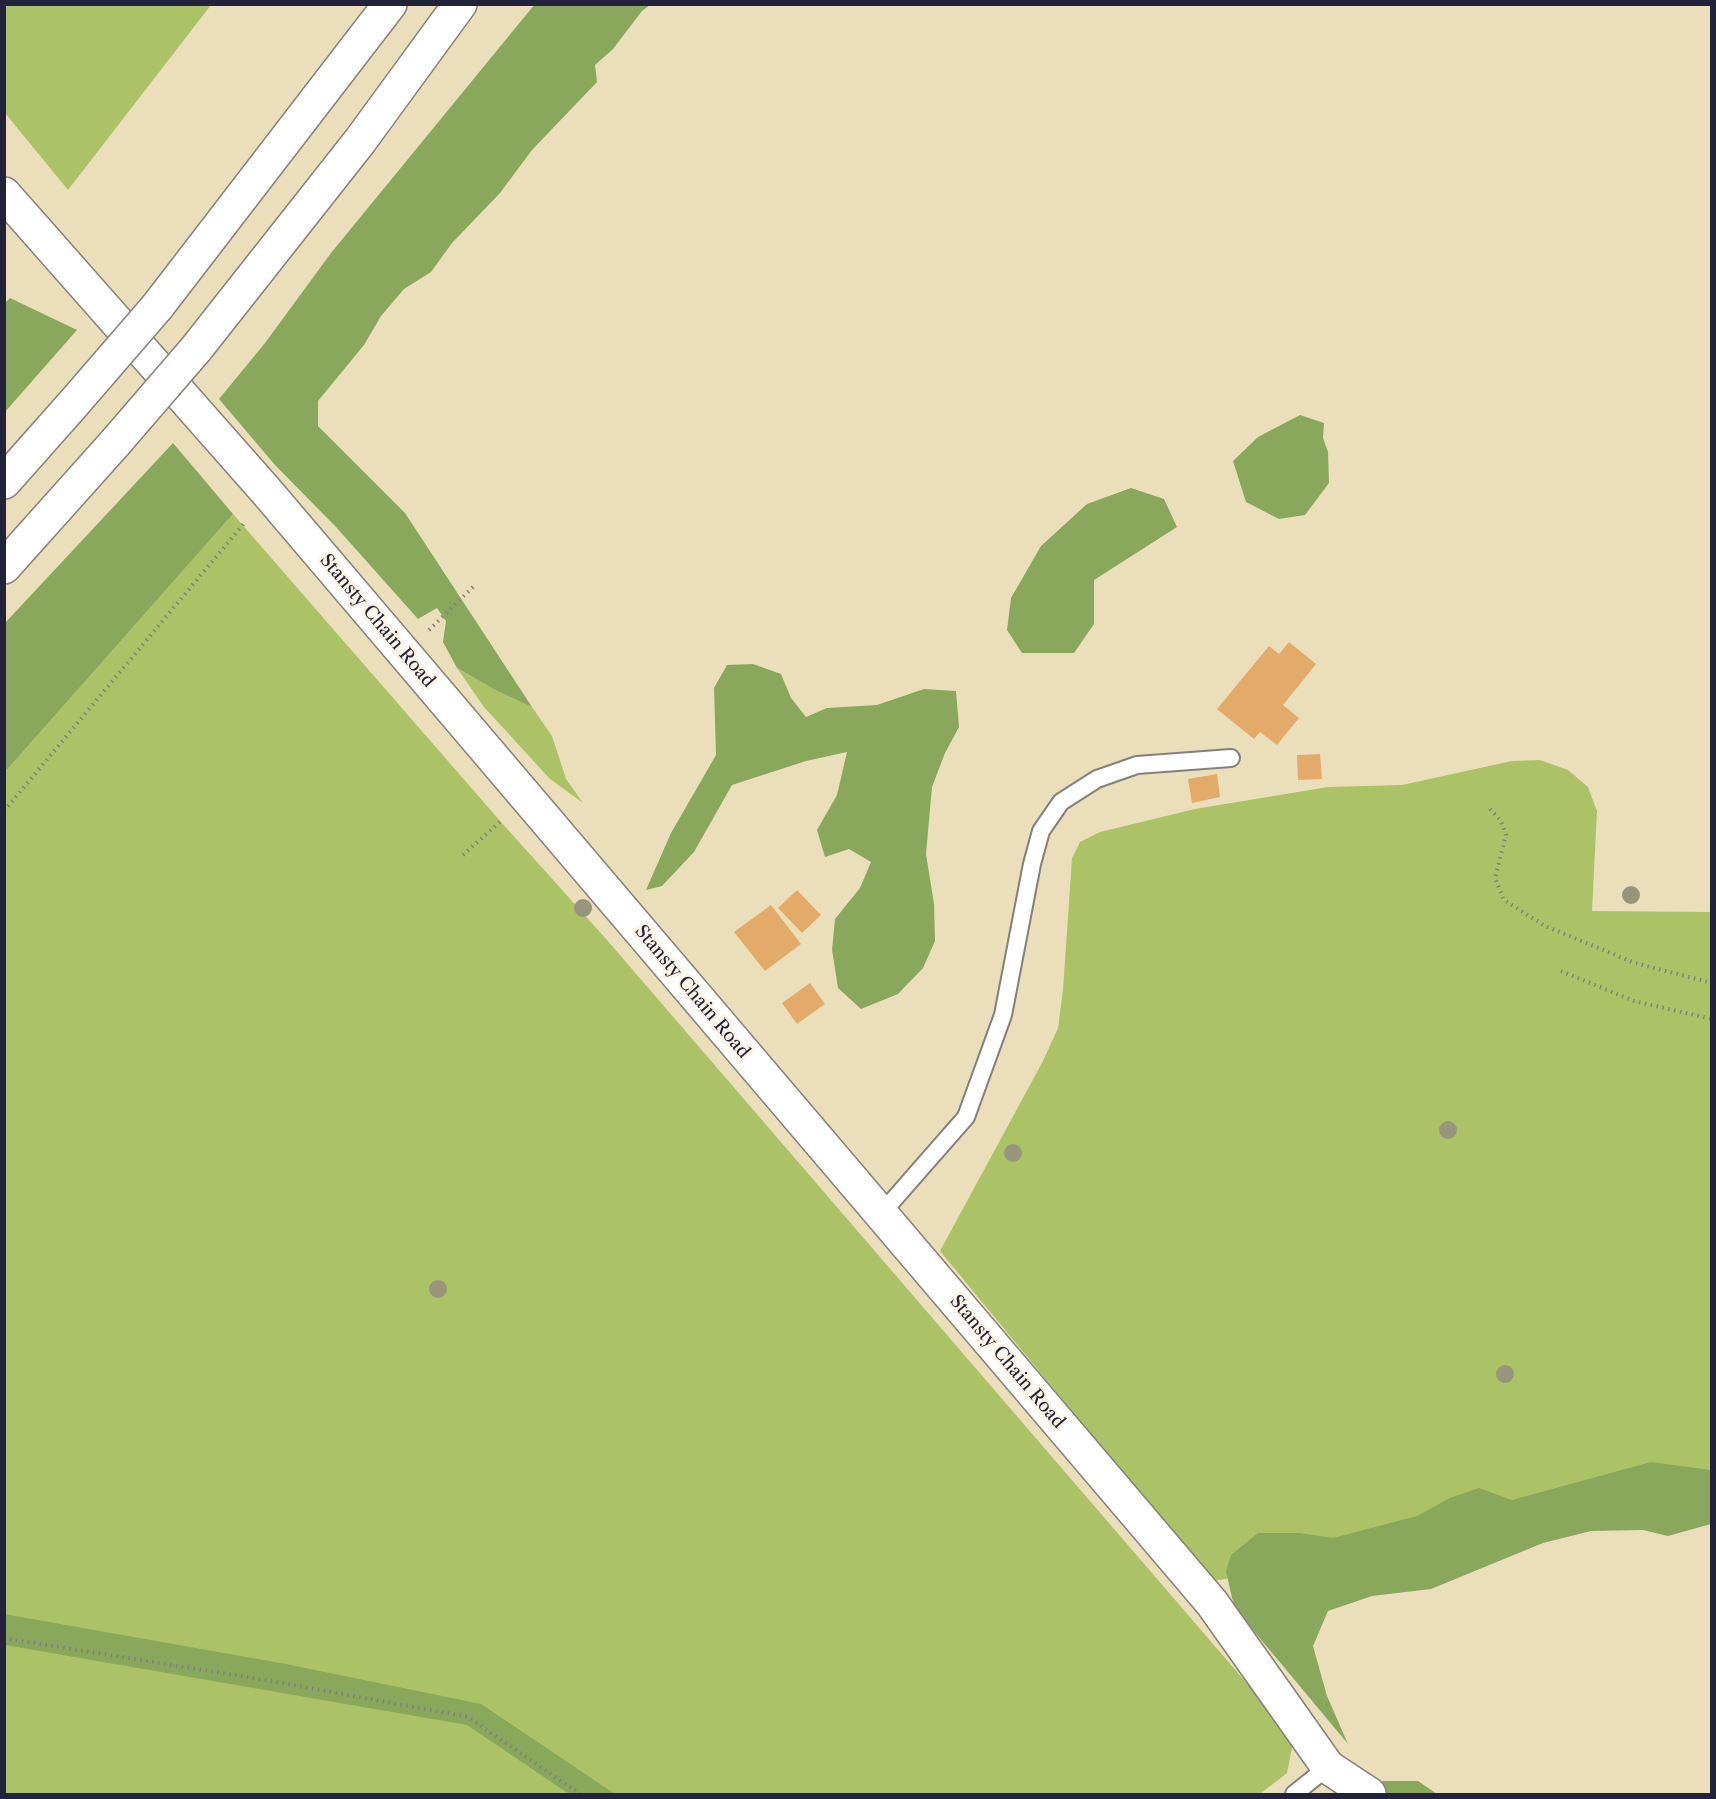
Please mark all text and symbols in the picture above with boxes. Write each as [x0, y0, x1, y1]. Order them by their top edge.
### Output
street label: Stansty Chain Road [315, 550, 439, 692]
street label: Stansty Chain Road [630, 921, 754, 1063]
street label: Stansty Chain Road [945, 1291, 1069, 1433]

